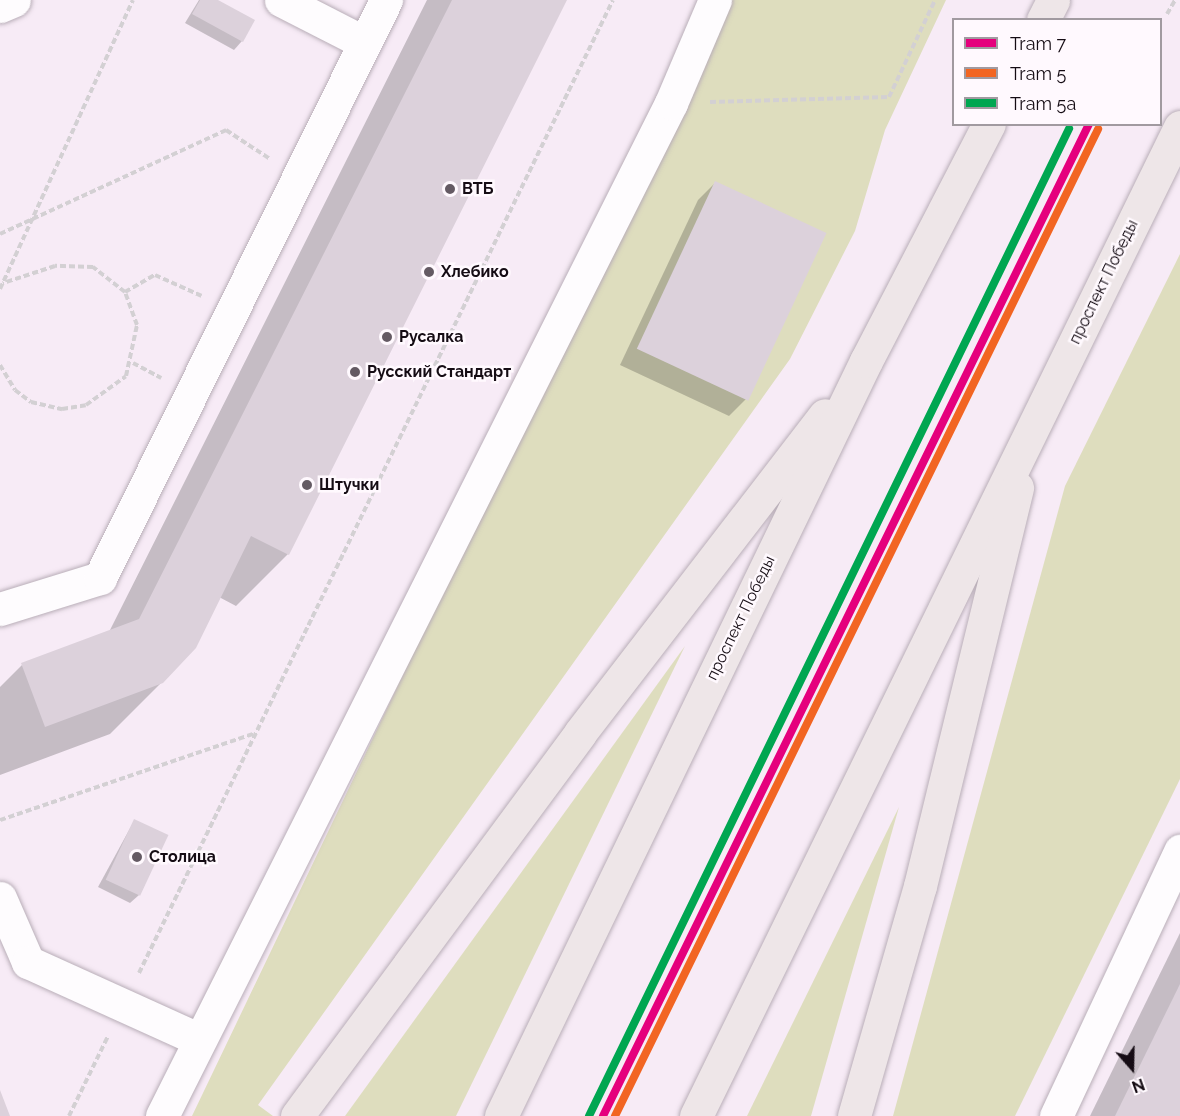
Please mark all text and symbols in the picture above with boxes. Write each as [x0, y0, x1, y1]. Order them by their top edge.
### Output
legend [952, 18, 1162, 126]
text: Tram 7 [1010, 33, 1066, 54]
text: Tram 5 [1010, 63, 1066, 84]
text: Tram 5а [1010, 93, 1076, 114]
place label: ВТБ [462, 179, 493, 199]
marker: ВТБ [443, 182, 457, 196]
street label: проспект Победы [1066, 217, 1142, 347]
place label: Хлебико [441, 262, 509, 282]
marker: Хлебико [422, 265, 436, 279]
place label: Русалка [399, 327, 463, 347]
marker: Русалка [380, 330, 394, 344]
place label: Русский Стандарт [367, 362, 511, 382]
marker: Русский Стандарт [348, 365, 362, 379]
place label: Штучки [319, 475, 379, 495]
marker: Штучки [300, 478, 314, 492]
street label: проспект Победы [703, 553, 779, 683]
place label: Столица [149, 847, 216, 867]
marker: Столица [130, 850, 144, 864]
north arrow [1102, 1038, 1162, 1098]
text: N [1129, 1074, 1147, 1096]

